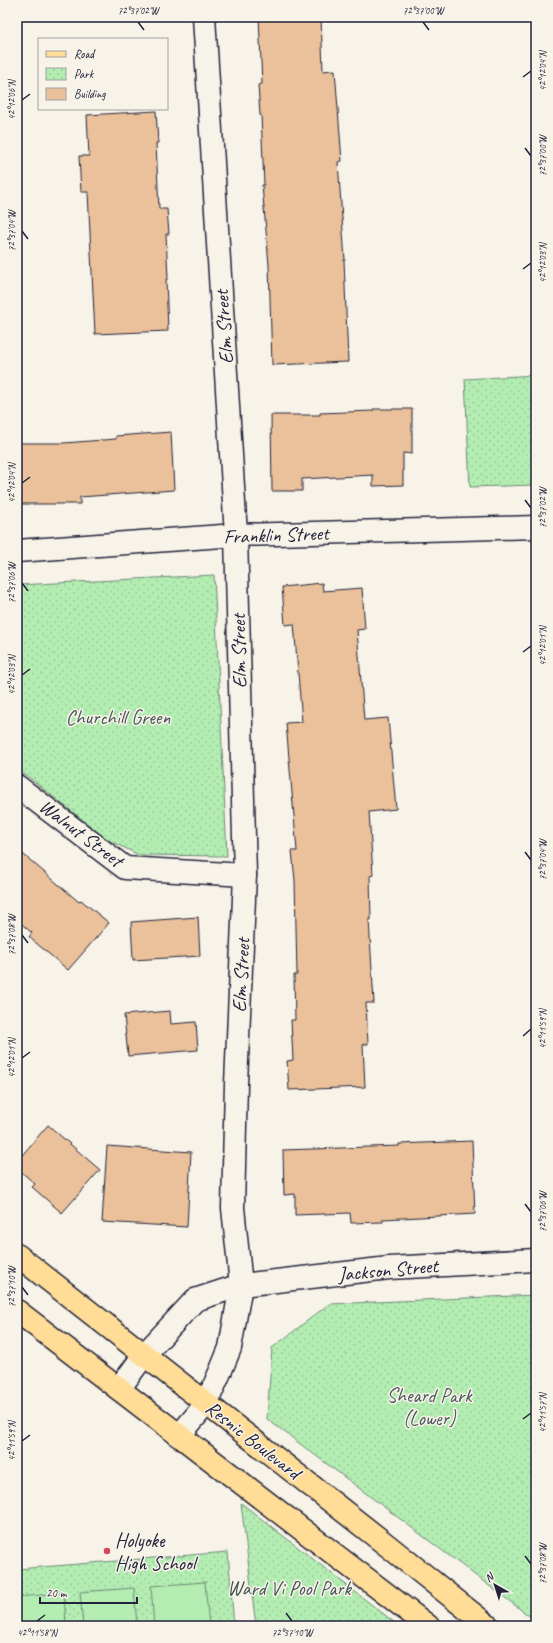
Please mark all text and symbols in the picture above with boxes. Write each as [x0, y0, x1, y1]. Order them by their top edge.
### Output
text: 72°37'02"W [118, 4, 160, 17]
text: 72°37'00"W [403, 4, 445, 17]
legend [38, 38, 168, 110]
text: Road [74, 46, 96, 62]
text: 42°12'04"N [536, 49, 549, 91]
text: Park [74, 66, 95, 82]
text: 42°12'06"N [5, 78, 18, 120]
text: Building [74, 86, 106, 102]
text: 72°37'00"W [536, 134, 549, 176]
text: 72°37'04"W [5, 209, 18, 251]
text: 42°12'03"N [536, 241, 549, 283]
street label: Elm Street [209, 287, 239, 365]
text: 42°12'04"N [5, 461, 18, 503]
text: 72°37'02"W [536, 486, 549, 528]
street label: Franklin Street [223, 521, 331, 549]
text: 72°37'06"W [5, 561, 18, 603]
street label: Elm Street [226, 611, 252, 688]
text: 42°12'01"N [536, 624, 549, 666]
text: 42°12'03"N [5, 653, 18, 695]
park label: Churchill Green [66, 705, 171, 730]
street label: Walnut Street [34, 794, 130, 874]
text: 72°37'04"W [536, 838, 549, 880]
text: 72°37'08"W [5, 913, 18, 955]
street label: Elm Street [227, 935, 256, 1013]
text: 42°11'59"N [536, 1007, 549, 1049]
text: 42°12'01"N [5, 1036, 18, 1078]
text: 72°37'06"W [536, 1190, 549, 1232]
street label: Jackson Street [336, 1253, 441, 1287]
text: 72°37'10"W [5, 1265, 18, 1307]
park label: Sheard Park (Lower) [387, 1383, 473, 1431]
text: 42°11'57"N [536, 1391, 549, 1433]
street label: Resnic Boulevard [200, 1395, 308, 1487]
text: 42°11'59"N [5, 1419, 18, 1461]
place label: Holyoke High School [115, 1528, 199, 1576]
text: 72°37'08"W [536, 1542, 549, 1584]
marker: Holyoke High School [102, 1546, 112, 1556]
north arrow [475, 1565, 515, 1605]
text: N [482, 1568, 497, 1585]
park label: Ward Vi Pool Park [227, 1576, 352, 1601]
scale bar [40, 1579, 137, 1605]
text: 20 m [46, 1585, 68, 1601]
text: 42°11'58"N [17, 1626, 59, 1639]
text: 72°37'10"W [272, 1626, 314, 1639]

